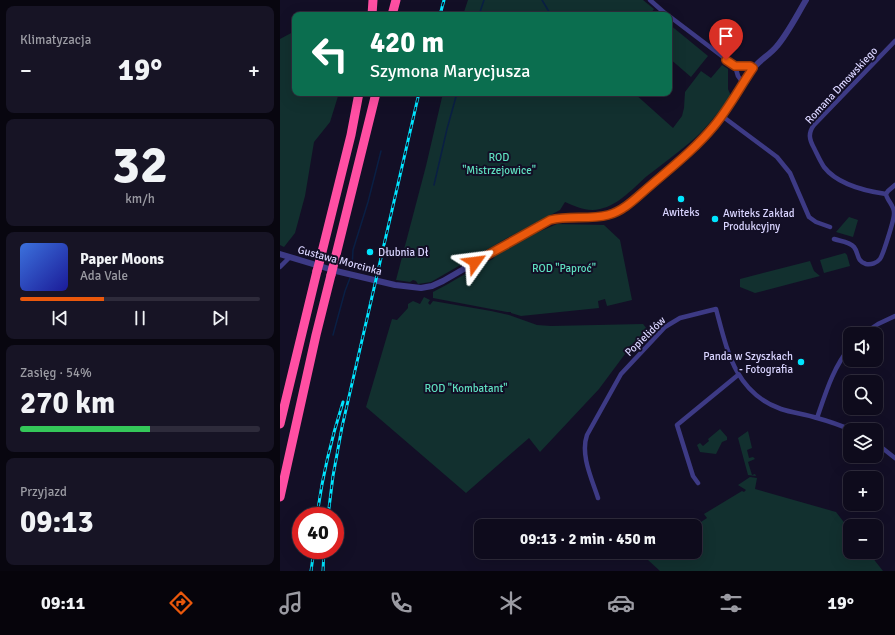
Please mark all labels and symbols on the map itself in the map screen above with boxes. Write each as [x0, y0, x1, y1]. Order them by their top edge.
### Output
pin [709, 19, 743, 60]
street label: Romana Dmowskiego [802, 44, 880, 126]
park label: ROD "Mistrzejowice" [462, 151, 536, 177]
marker: Awiteks [676, 194, 686, 204]
place label: Awiteks [662, 206, 700, 219]
place label: Awiteks Zakład Produkcyjny [723, 207, 795, 233]
marker: Awiteks Zakład Produkcyjny [710, 214, 720, 224]
position arrow [454, 241, 496, 283]
street label: Gustawa Morcinka [296, 243, 384, 278]
place label: Dłubnia Dł [378, 246, 429, 259]
marker: Dłubnia Dł [365, 247, 375, 257]
park label: ROD "Paproć" [532, 262, 596, 275]
street label: Popielidów [622, 314, 668, 359]
place label: Panda w Szyszkach - Fotografia [703, 350, 793, 376]
marker: Panda w Szyszkach - Fotografia [796, 357, 806, 367]
park label: ROD "Kombatant" [424, 382, 508, 395]
speed limit sign: 40 [292, 507, 344, 559]

